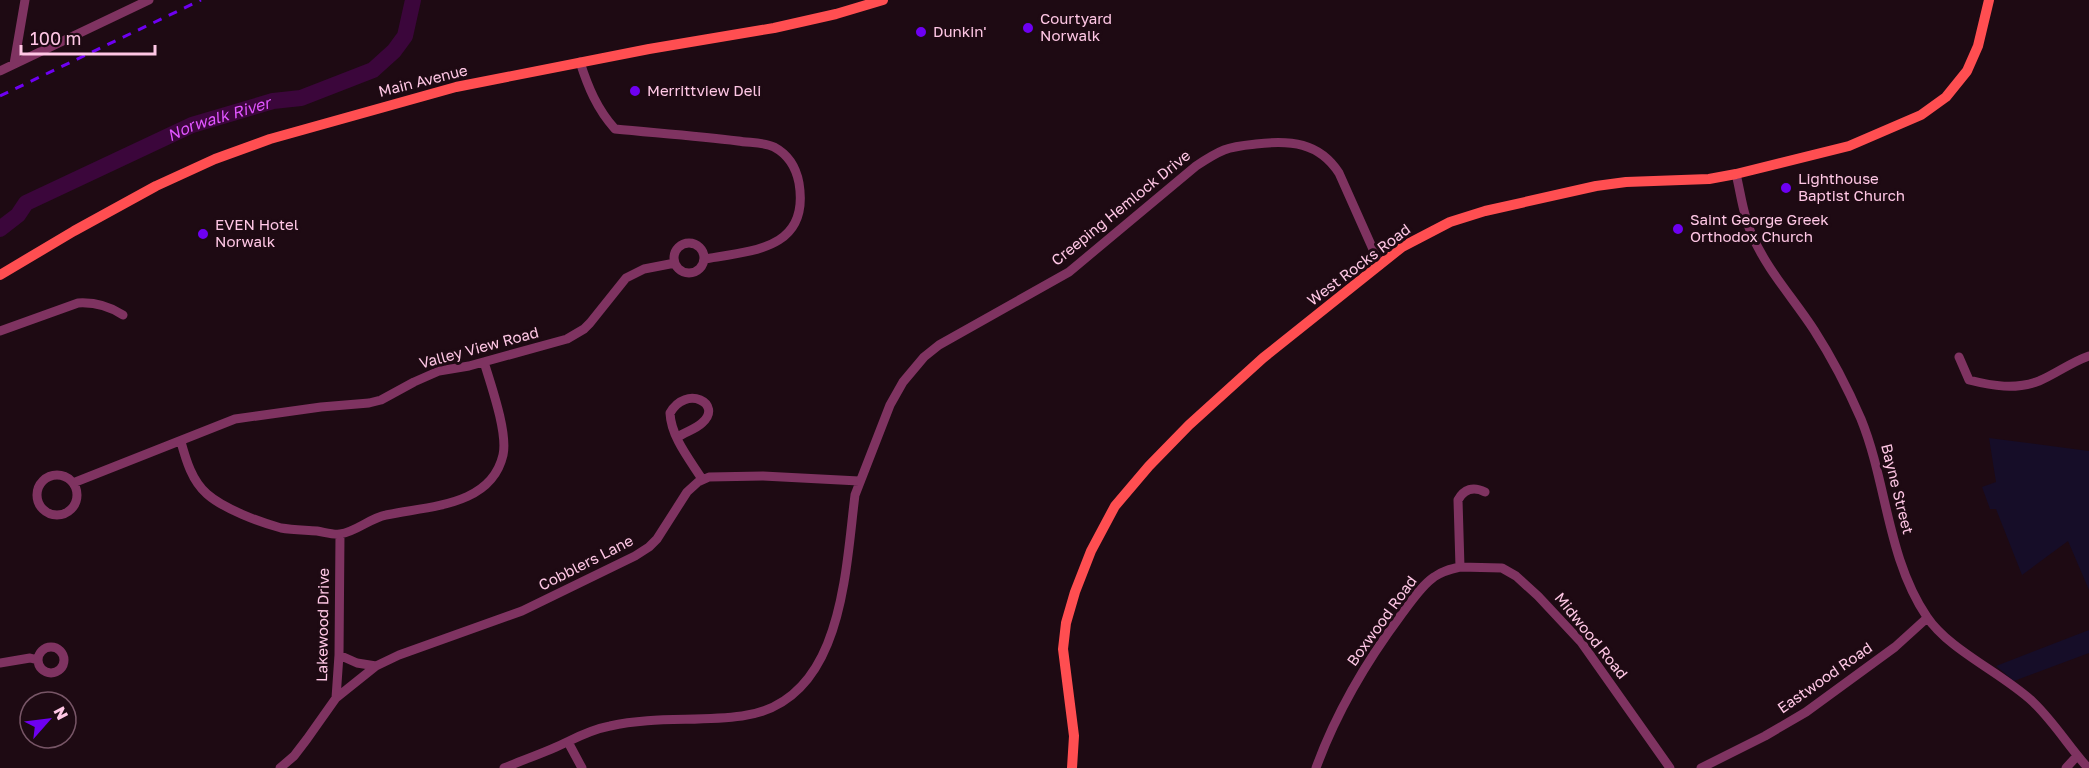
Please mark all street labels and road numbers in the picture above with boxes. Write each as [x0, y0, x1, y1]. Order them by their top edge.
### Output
street label: Main Avenue [376, 60, 470, 100]
street label: Creeping Hemlock Drive [1047, 145, 1194, 269]
street label: West Rocks Road [1303, 220, 1413, 309]
street label: Valley View Road [417, 322, 540, 372]
street label: Bayne Street [1878, 442, 1918, 536]
street label: Cobblers Lane [535, 530, 636, 594]
street label: Lakewood Drive [312, 568, 332, 682]
street label: Boxwood Road [1342, 572, 1420, 669]
street label: Midwood Road [1551, 589, 1632, 682]
street label: Eastwood Road [1774, 638, 1875, 716]

